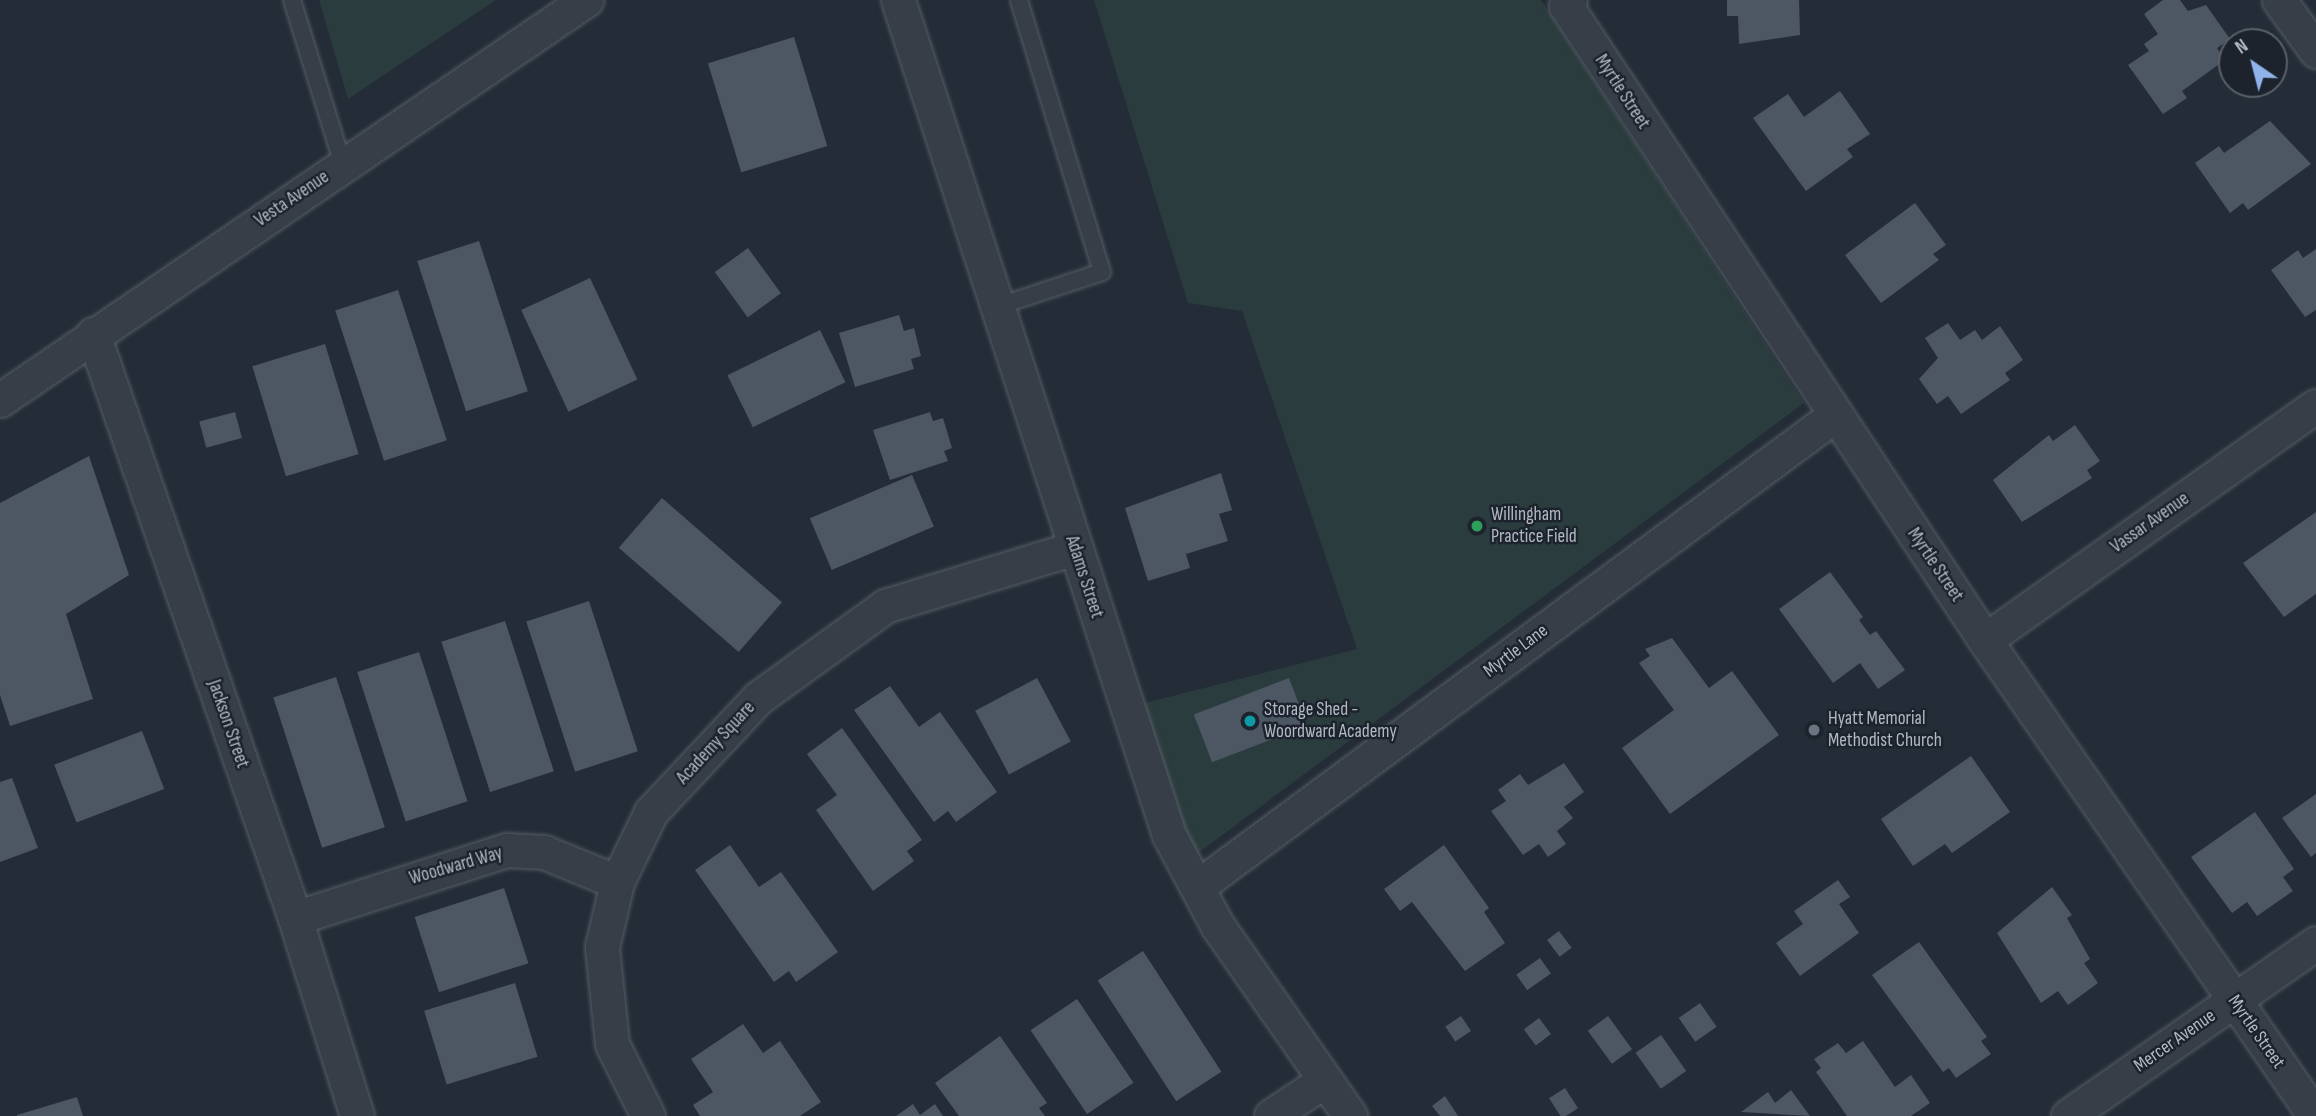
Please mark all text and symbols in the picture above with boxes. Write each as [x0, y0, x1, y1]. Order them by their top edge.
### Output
north arrow [2218, 28, 2288, 98]
text: N [2231, 35, 2253, 59]
street label: Myrtle Street [1589, 50, 1655, 134]
street label: Vesta Avenue [250, 166, 334, 232]
street label: Vassar Avenue [2106, 488, 2194, 558]
place label: Willingham Practice Field [1491, 504, 1577, 548]
marker: Willingham Practice Field [1469, 518, 1485, 534]
street label: Myrtle Street [1902, 524, 1968, 606]
street label: Adams Street [1060, 533, 1108, 621]
street label: Myrtle Lane [1479, 620, 1553, 682]
street label: Jackson Street [202, 677, 254, 771]
street label: Academy Square [672, 697, 760, 789]
place label: Storage Shed - Woordward Academy [1264, 699, 1397, 743]
place label: Hyatt Memorial Methodist Church [1828, 708, 1942, 752]
marker: Storage Shed - Woordward Academy [1242, 713, 1258, 729]
marker: Hyatt Memorial Methodist Church [1806, 722, 1822, 738]
street label: Woodward Way [407, 842, 505, 890]
street label: Myrtle Street [2222, 991, 2290, 1073]
street label: Mercer Avenue [2130, 1005, 2220, 1077]

